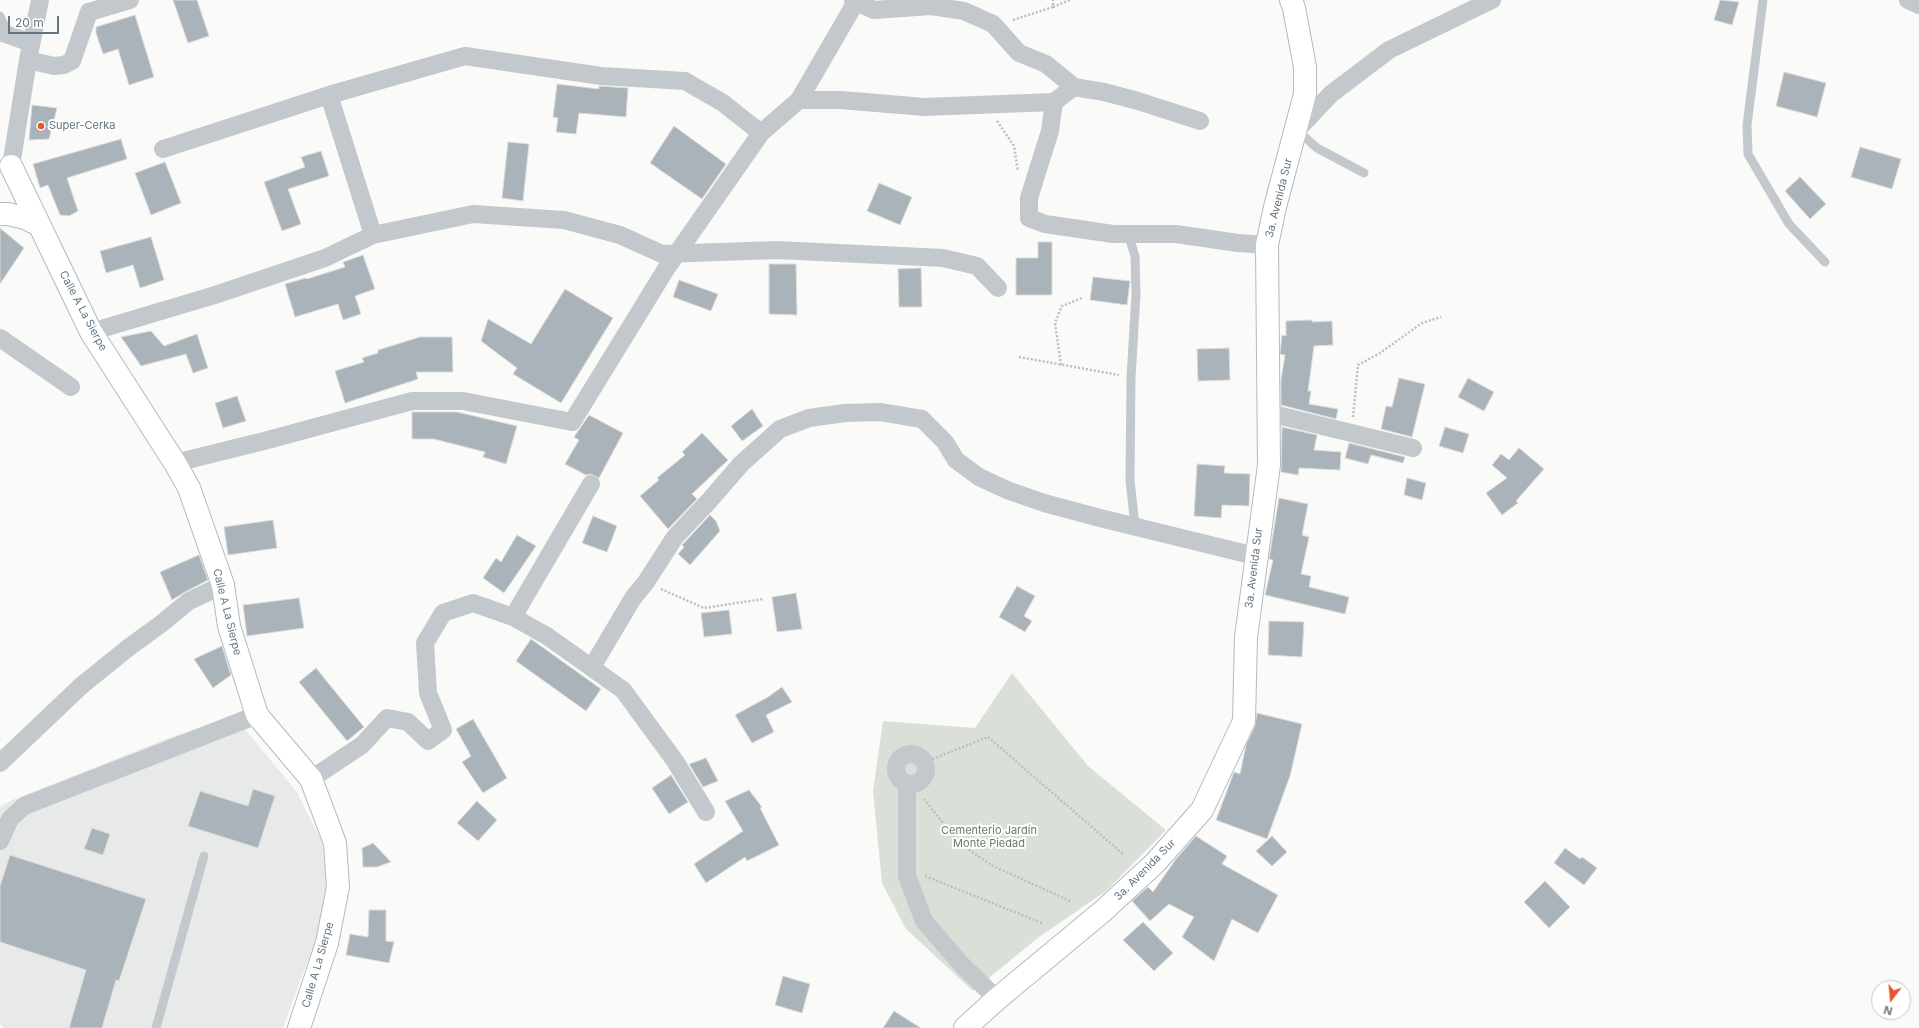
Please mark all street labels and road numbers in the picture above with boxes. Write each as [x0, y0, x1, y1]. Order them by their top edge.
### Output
street label: 3a. Avenida Sur [1263, 157, 1295, 239]
street label: Calle A La Sierpe [56, 269, 110, 353]
street label: 3a. Avenida Sur [1242, 527, 1266, 609]
street label: Calle A La Sierpe [210, 567, 244, 657]
street label: 3a. Avenida Sur [1112, 837, 1178, 903]
street label: Calle A La Sierpe [299, 920, 337, 1010]

